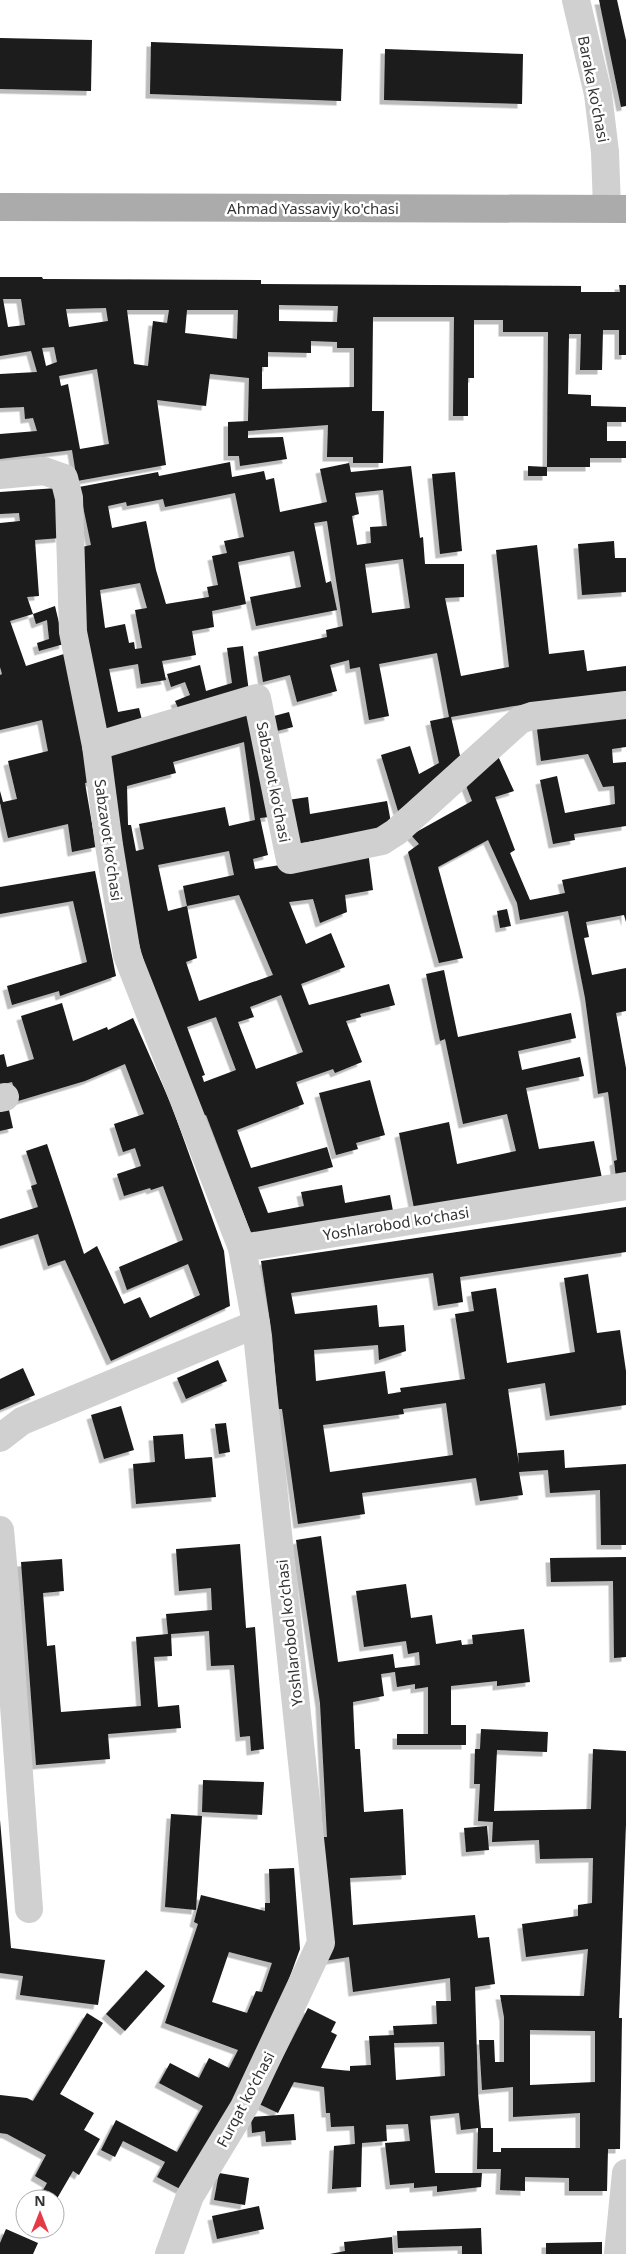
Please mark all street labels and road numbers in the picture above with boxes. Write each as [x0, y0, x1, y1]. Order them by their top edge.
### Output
street label: Baraka ko'chasi [574, 34, 614, 144]
street label: Ahmad Yassaviy ko'chasi [227, 198, 399, 218]
street label: Sabzavot ko'chasi [252, 720, 296, 844]
street label: Sabzavot koʻchasi [91, 778, 127, 902]
street label: Yoshlarobod koʻchasi [322, 1202, 470, 1244]
street label: Yoshlarobod koʻchasi [271, 1559, 307, 1707]
street label: Furqat koʻchasi [211, 2048, 279, 2150]

